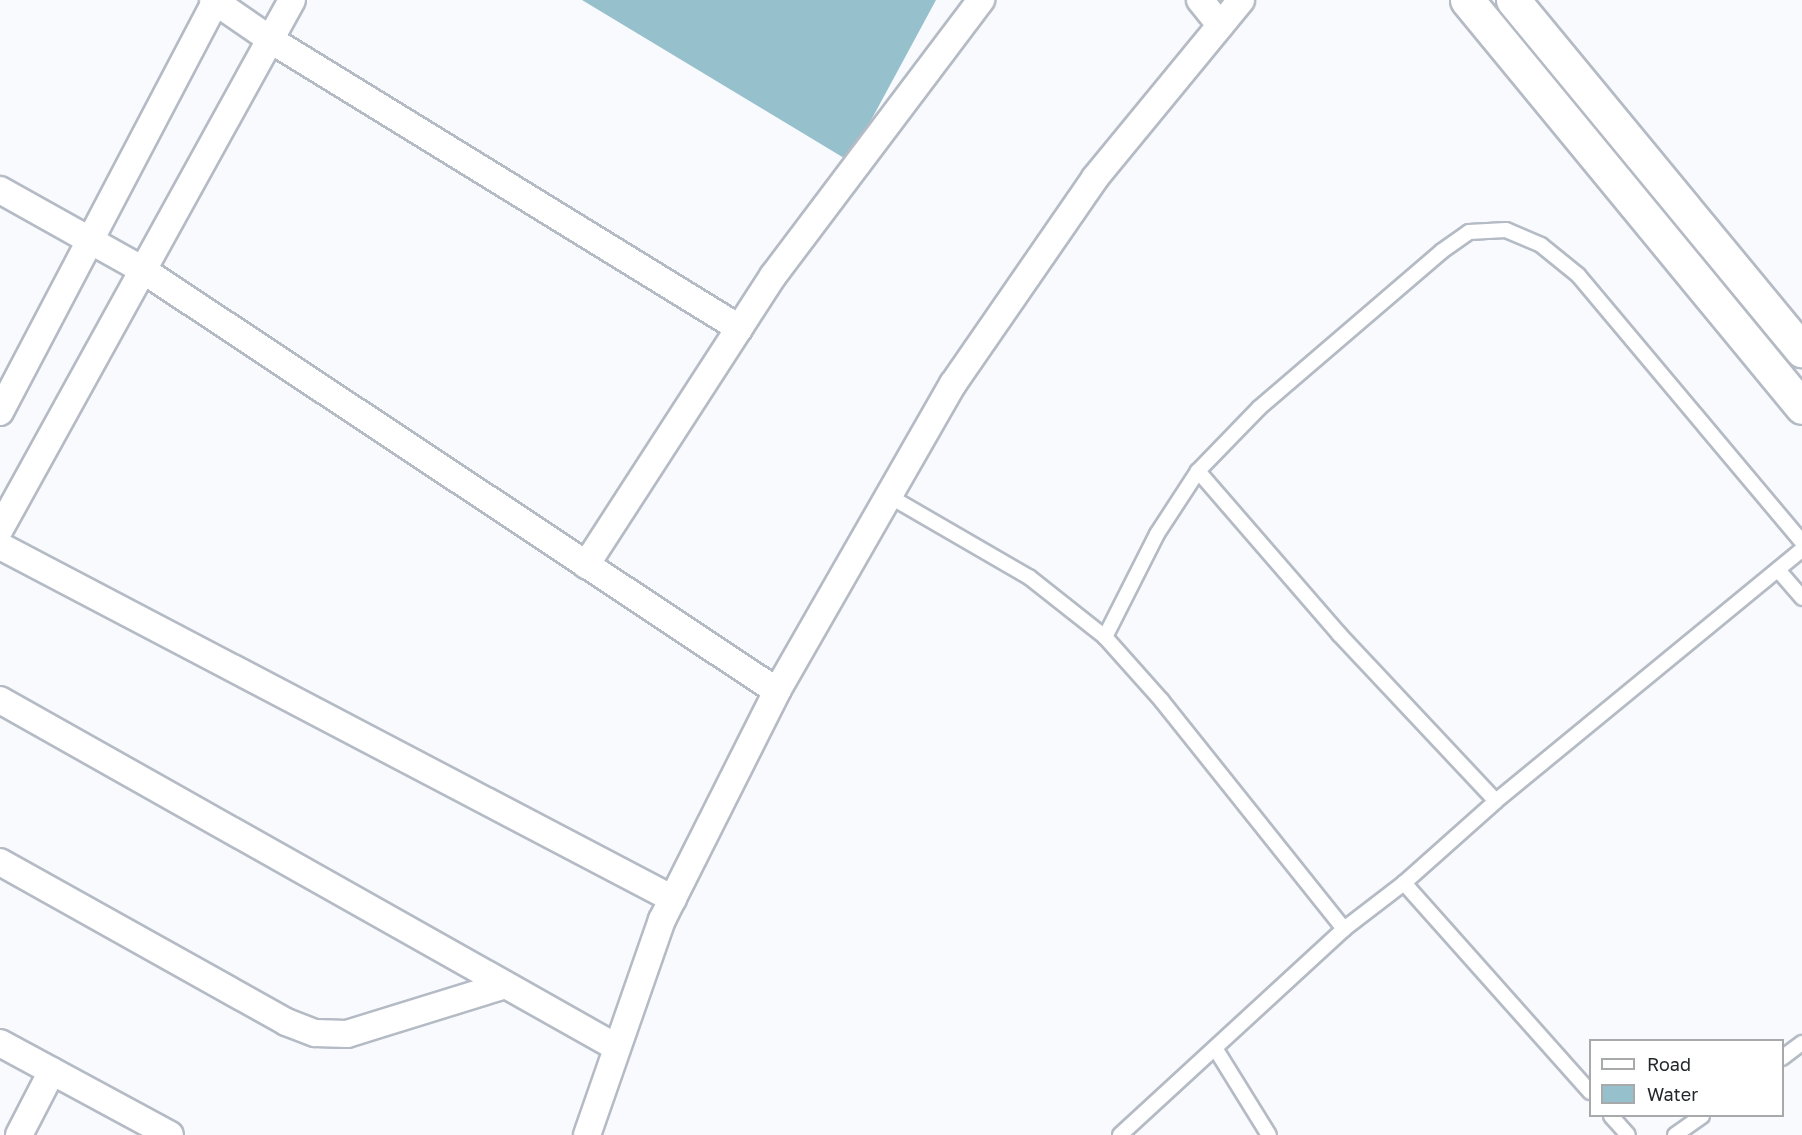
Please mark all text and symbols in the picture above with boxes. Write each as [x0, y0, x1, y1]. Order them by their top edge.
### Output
legend [1589, 1039, 1784, 1117]
text: Road [1647, 1053, 1691, 1075]
text: Water [1647, 1083, 1698, 1105]

